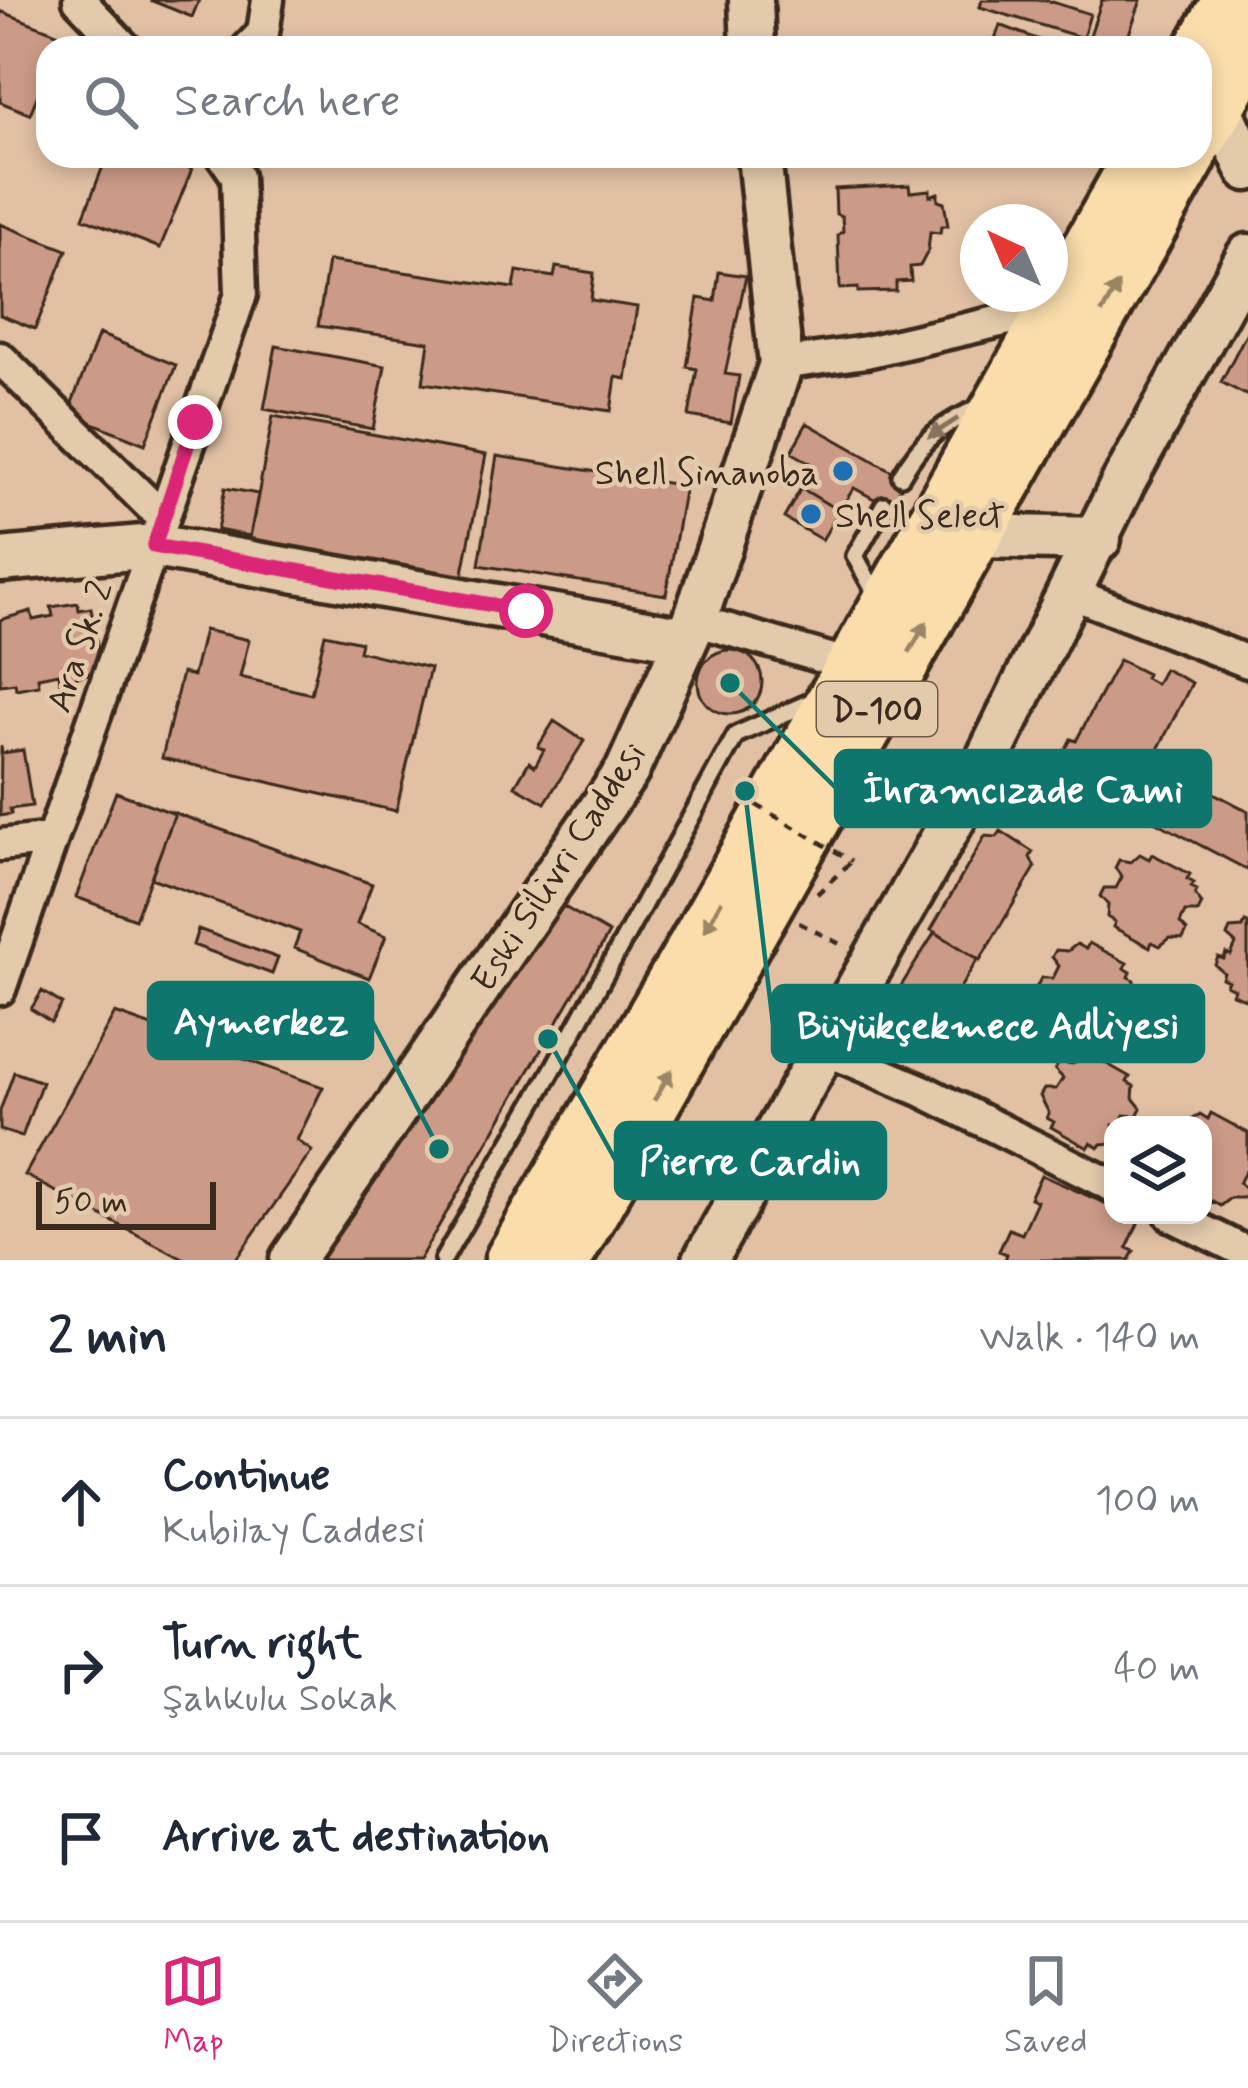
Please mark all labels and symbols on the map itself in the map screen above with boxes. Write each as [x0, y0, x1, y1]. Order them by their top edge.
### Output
north arrow [960, 204, 1068, 312]
one-way arrow [1099, 281, 1120, 314]
route end [168, 395, 222, 449]
one-way arrow [926, 416, 959, 438]
place label: Shell Sinanoba [595, 451, 819, 498]
marker: Shell Sinanoba [830, 458, 856, 484]
place label: Shell Select [835, 494, 1005, 541]
marker: Shell Select [798, 501, 824, 527]
street label: Ara Sk. 2 [37, 575, 126, 719]
route start [499, 584, 553, 638]
one-way arrow [907, 620, 928, 654]
road number: D-100 [817, 682, 937, 736]
street label: Eski Silivri Caddesi [462, 734, 658, 1002]
callout: İhramcızade Cami [836, 751, 1210, 826]
text: İhramcızade Cami [863, 766, 1183, 817]
one-way arrow [703, 899, 724, 934]
callout: Aymerkez [149, 983, 372, 1058]
callout: Büyükçekmece Adliyesi [773, 986, 1203, 1061]
text: Aymerkez [173, 998, 349, 1049]
text: Büyükçekmece Adliyesi [797, 1002, 1179, 1053]
one-way arrow [652, 1068, 673, 1103]
callout: Pierre Cardin [616, 1123, 885, 1198]
text: Pierre Cardin [639, 1138, 861, 1189]
scale bar [36, 1176, 216, 1229]

